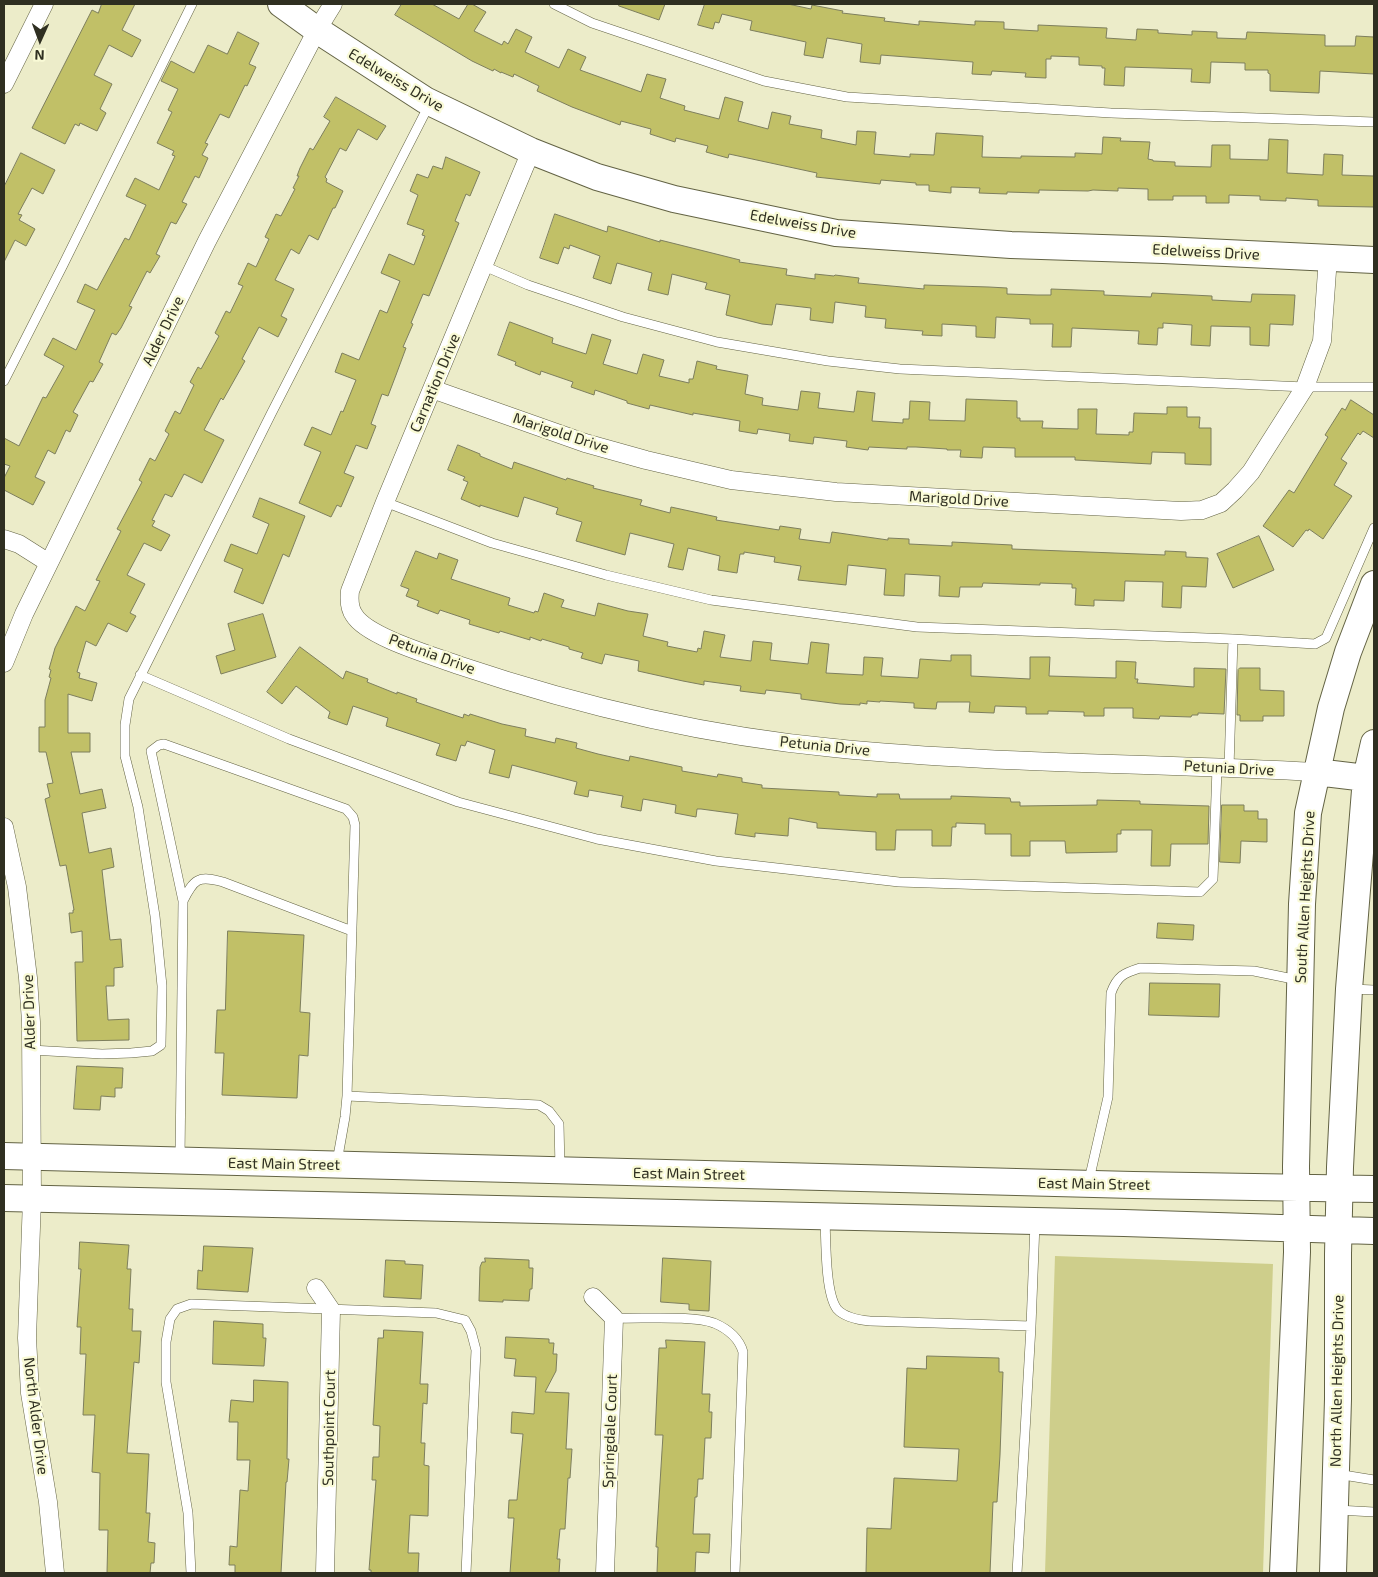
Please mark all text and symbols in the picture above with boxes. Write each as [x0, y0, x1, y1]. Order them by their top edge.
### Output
north arrow [15, 15, 65, 65]
street label: Edelweiss Drive [345, 45, 447, 115]
text: N [34, 47, 45, 64]
street label: Edelweiss Drive [748, 206, 858, 242]
street label: Edelweiss Drive [1152, 240, 1260, 264]
street label: Alder Drive [138, 293, 188, 369]
street label: Carnation Drive [406, 331, 464, 435]
street label: Marigold Drive [511, 409, 611, 457]
street label: Marigold Drive [909, 487, 1009, 511]
street label: Petunia Drive [386, 630, 478, 678]
street label: Petunia Drive [779, 732, 871, 760]
street label: Petunia Drive [1183, 757, 1275, 779]
street label: South Allen Heights Drive [1291, 810, 1319, 984]
street label: Alder Drive [19, 974, 39, 1050]
street label: East Main Street [228, 1154, 340, 1174]
street label: East Main Street [633, 1164, 745, 1184]
street label: East Main Street [1038, 1174, 1150, 1194]
street label: North Allen Heights Drive [1326, 1295, 1348, 1467]
street label: North Alder Drive [20, 1356, 52, 1476]
street label: Southpoint Court [319, 1370, 339, 1486]
street label: Springdale Court [599, 1374, 621, 1488]

